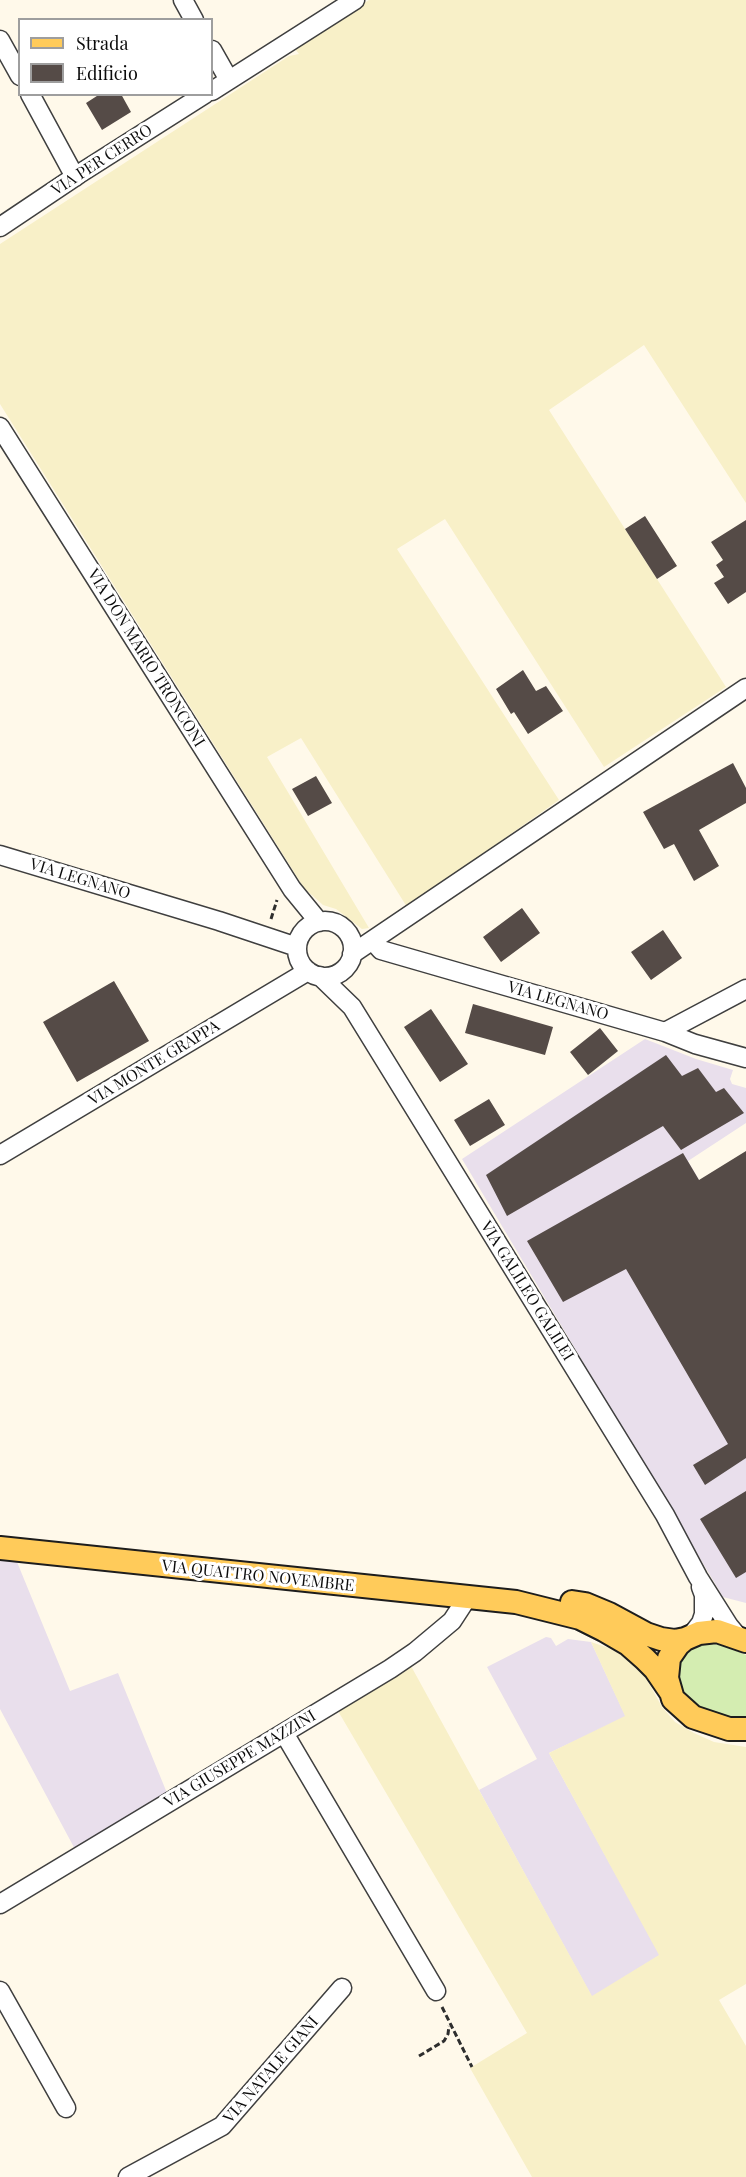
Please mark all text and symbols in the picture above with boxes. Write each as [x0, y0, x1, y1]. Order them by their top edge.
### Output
legend [18, 18, 213, 96]
text: Strada [76, 31, 129, 55]
text: Edificio [76, 61, 138, 85]
street label: VIA PER CERRO [48, 120, 156, 200]
street label: VIA DON MARIO TRONCONI [83, 566, 209, 750]
street label: VIA LEGNANO [27, 855, 133, 903]
street label: VIA LEGNANO [505, 977, 611, 1025]
street label: VIA MONTE GRAPPA [85, 1016, 223, 1110]
street label: VIA GALILEO GALILEI [476, 1218, 578, 1364]
street label: VIA QUATTRO NOVEMBRE [161, 1556, 355, 1596]
street label: VIA GIUSEPPE MAZZINI [161, 1706, 319, 1812]
street label: VIA NATALE GIANI [219, 2013, 323, 2127]

